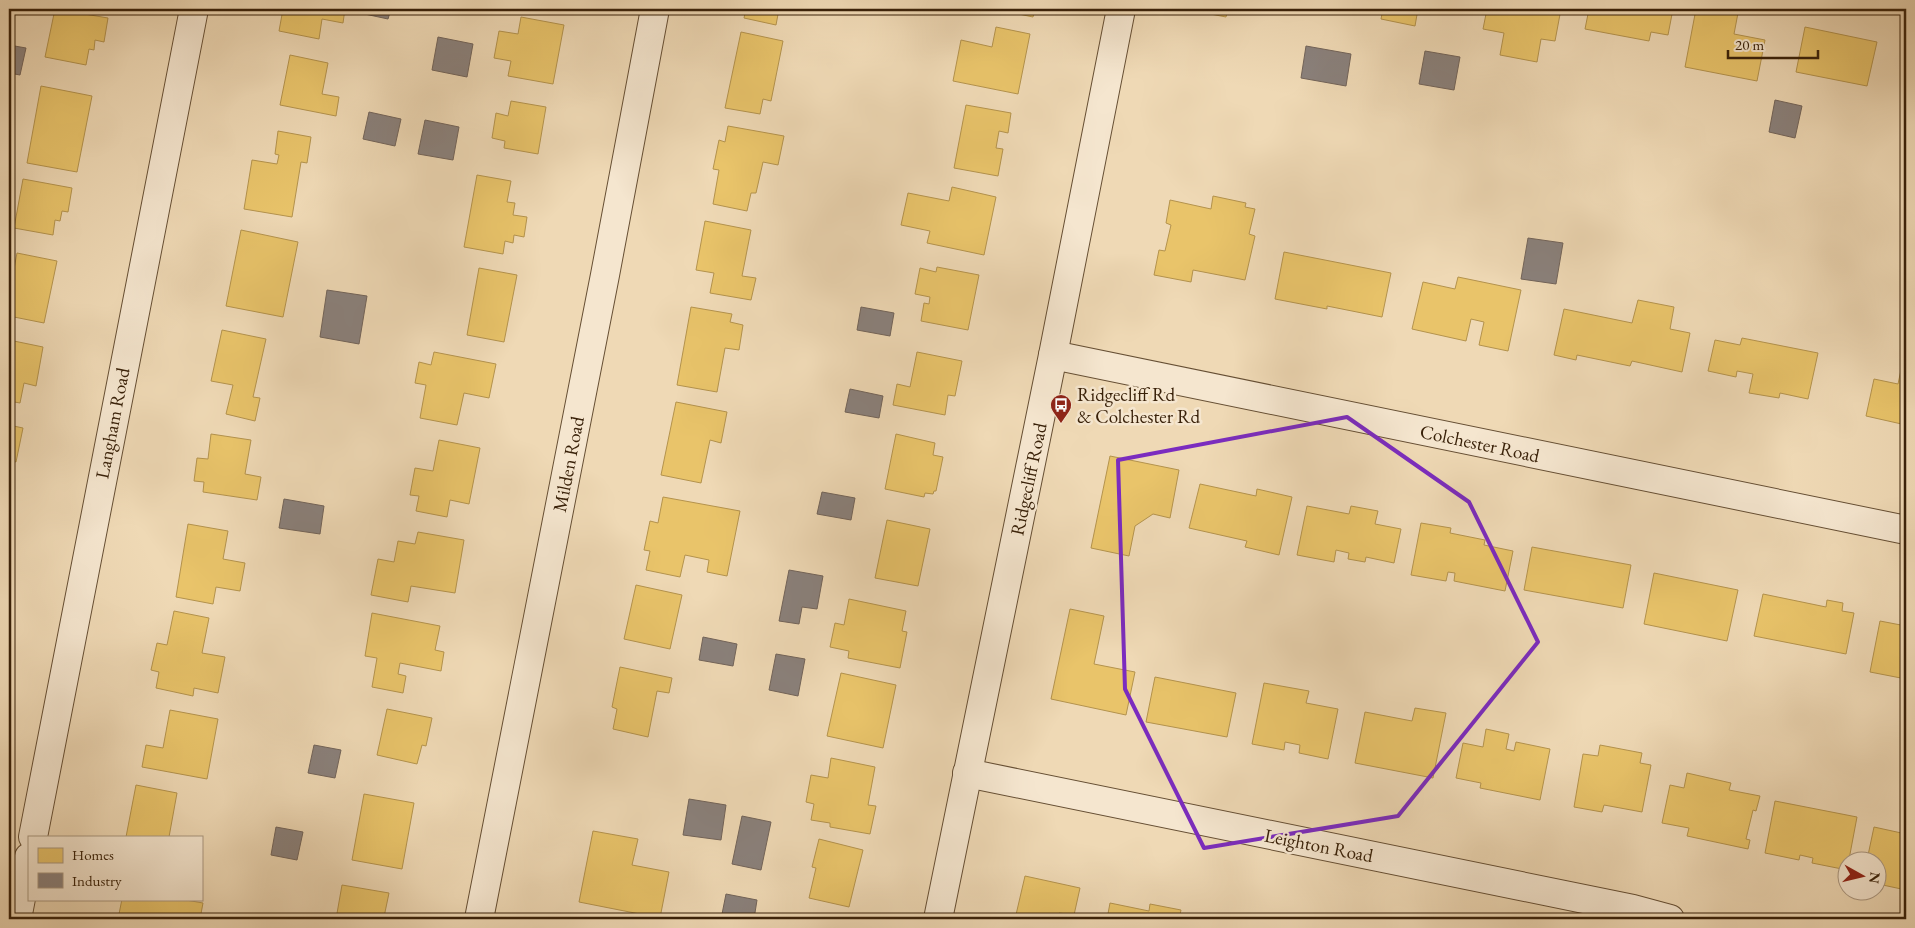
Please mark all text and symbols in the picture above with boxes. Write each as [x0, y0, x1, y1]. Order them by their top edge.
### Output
scale bar [1728, 28, 1818, 60]
text: 20 m [1735, 35, 1764, 54]
street label: Langham Road [89, 365, 136, 481]
place label: Ridgecliff Rd & Colchester Rd [1077, 382, 1200, 429]
bus stop icon: Ridgecliff Rd & Colchester Rd [1049, 393, 1073, 424]
street label: Milden Road [547, 414, 590, 514]
street label: Colchester Road [1418, 419, 1542, 468]
street label: Ridgecliff Road [1004, 420, 1053, 538]
street label: Leighton Road [1262, 823, 1376, 868]
legend [28, 836, 202, 900]
text: Homes [72, 845, 114, 864]
north arrow [1838, 850, 1888, 900]
text: Industry [72, 871, 122, 890]
text: N [1865, 871, 1885, 885]

